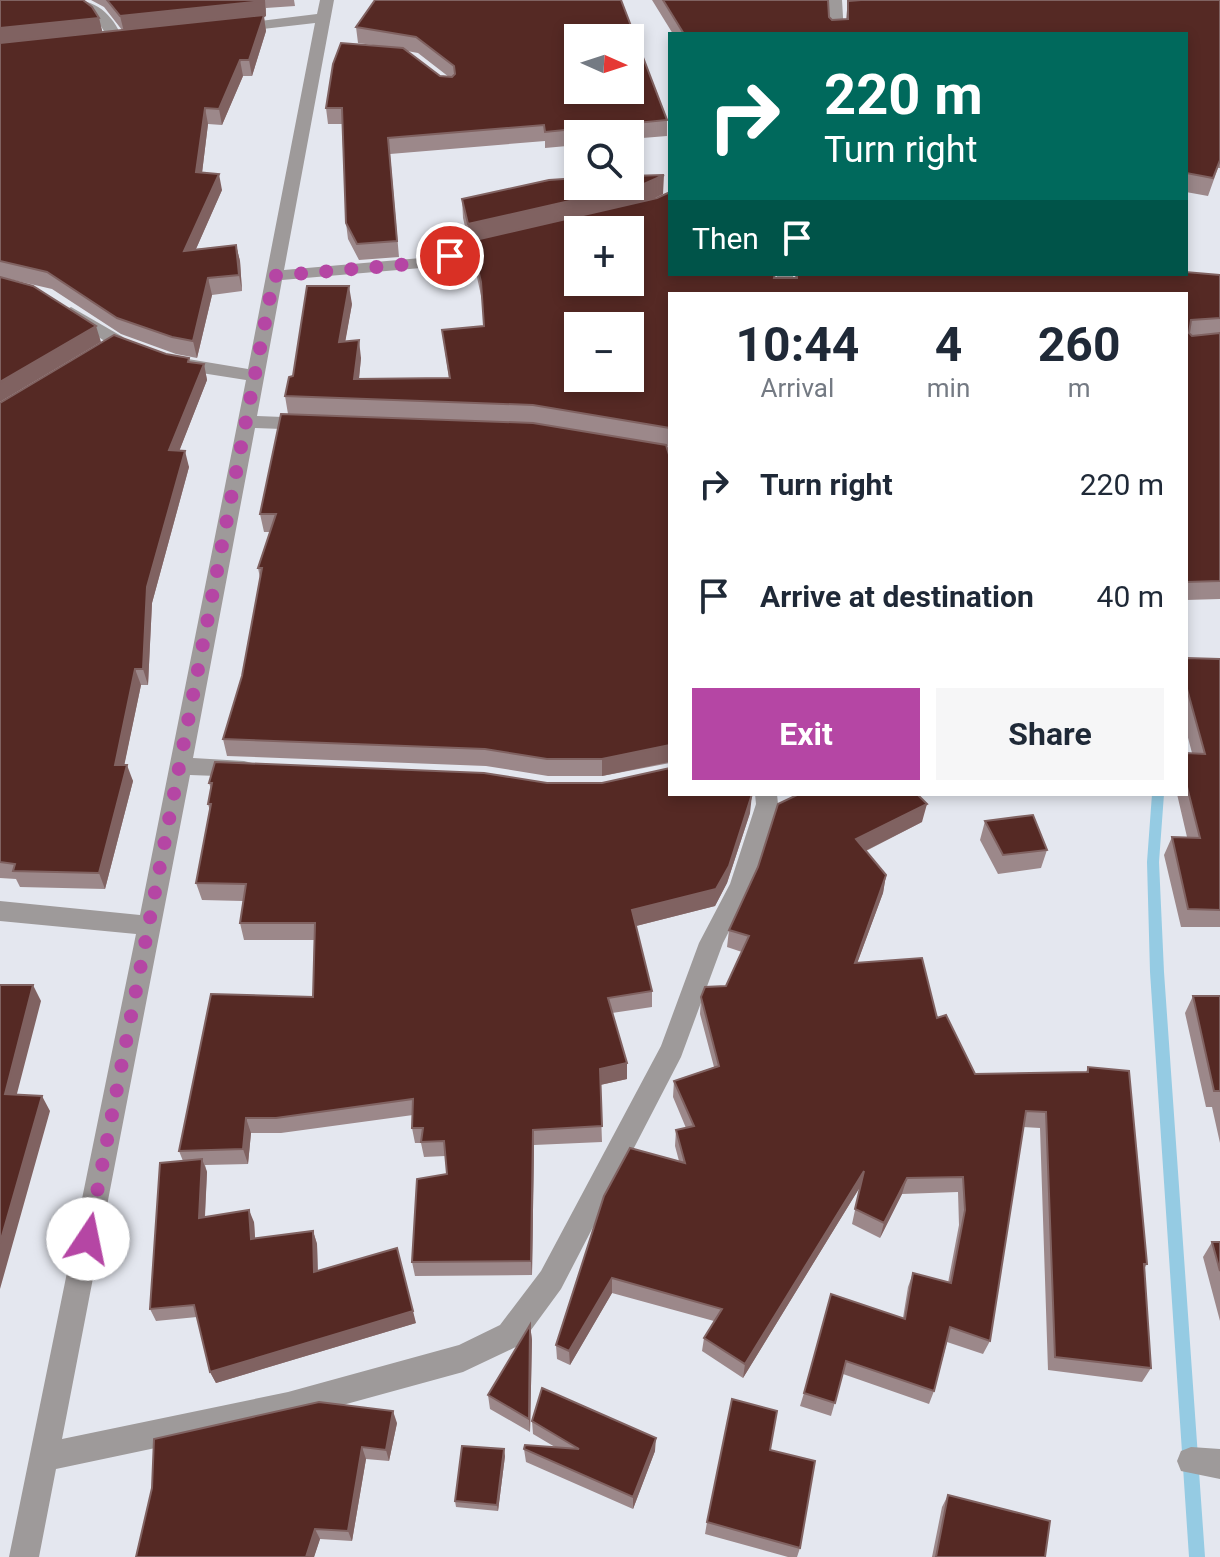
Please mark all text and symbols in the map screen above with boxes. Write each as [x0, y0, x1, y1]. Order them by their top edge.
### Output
north arrow [564, 24, 644, 104]
map controls [564, 24, 644, 392]
text: 220 m [824, 62, 983, 128]
icon: right [692, 64, 796, 168]
button: search [564, 120, 644, 200]
text: Turn right [824, 129, 977, 171]
button: + [564, 216, 644, 296]
icon: arrive [775, 216, 819, 260]
text: Then [692, 221, 759, 256]
pin [416, 222, 484, 290]
icon: arrive [428, 234, 472, 278]
button: − [564, 312, 644, 392]
text: 10:44 [736, 316, 859, 373]
text: 4 [935, 316, 962, 373]
text: 260 [1038, 316, 1120, 373]
text: Arrival [761, 373, 834, 403]
text: min [927, 373, 970, 403]
text: m [1068, 373, 1091, 403]
icon: right [692, 462, 736, 506]
text: Turn right [760, 467, 893, 502]
text: 220 m [1080, 467, 1164, 502]
icon: arrive [692, 574, 736, 618]
text: Arrive at destination [760, 579, 1034, 614]
text: 40 m [1097, 579, 1164, 614]
button: Exit [692, 688, 920, 780]
button: Share [936, 688, 1164, 780]
position arrow [46, 1197, 130, 1281]

